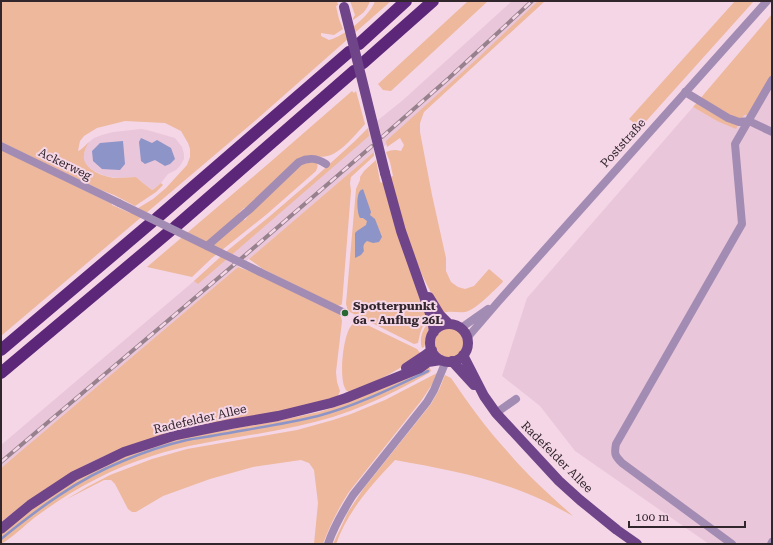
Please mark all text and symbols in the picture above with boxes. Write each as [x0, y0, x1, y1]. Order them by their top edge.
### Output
street label: Poststraße [598, 116, 649, 170]
street label: Ackerweg [36, 145, 94, 183]
place label: Spotterpunkt 6a - Anflug 26L [353, 299, 443, 327]
marker: Spotterpunkt 6a - Anflug 26L [340, 308, 350, 318]
street label: Radefelder Allee [152, 401, 248, 437]
street label: Radefelder Allee [518, 418, 596, 496]
scale bar [629, 503, 745, 529]
text: 100 m [635, 510, 669, 524]

